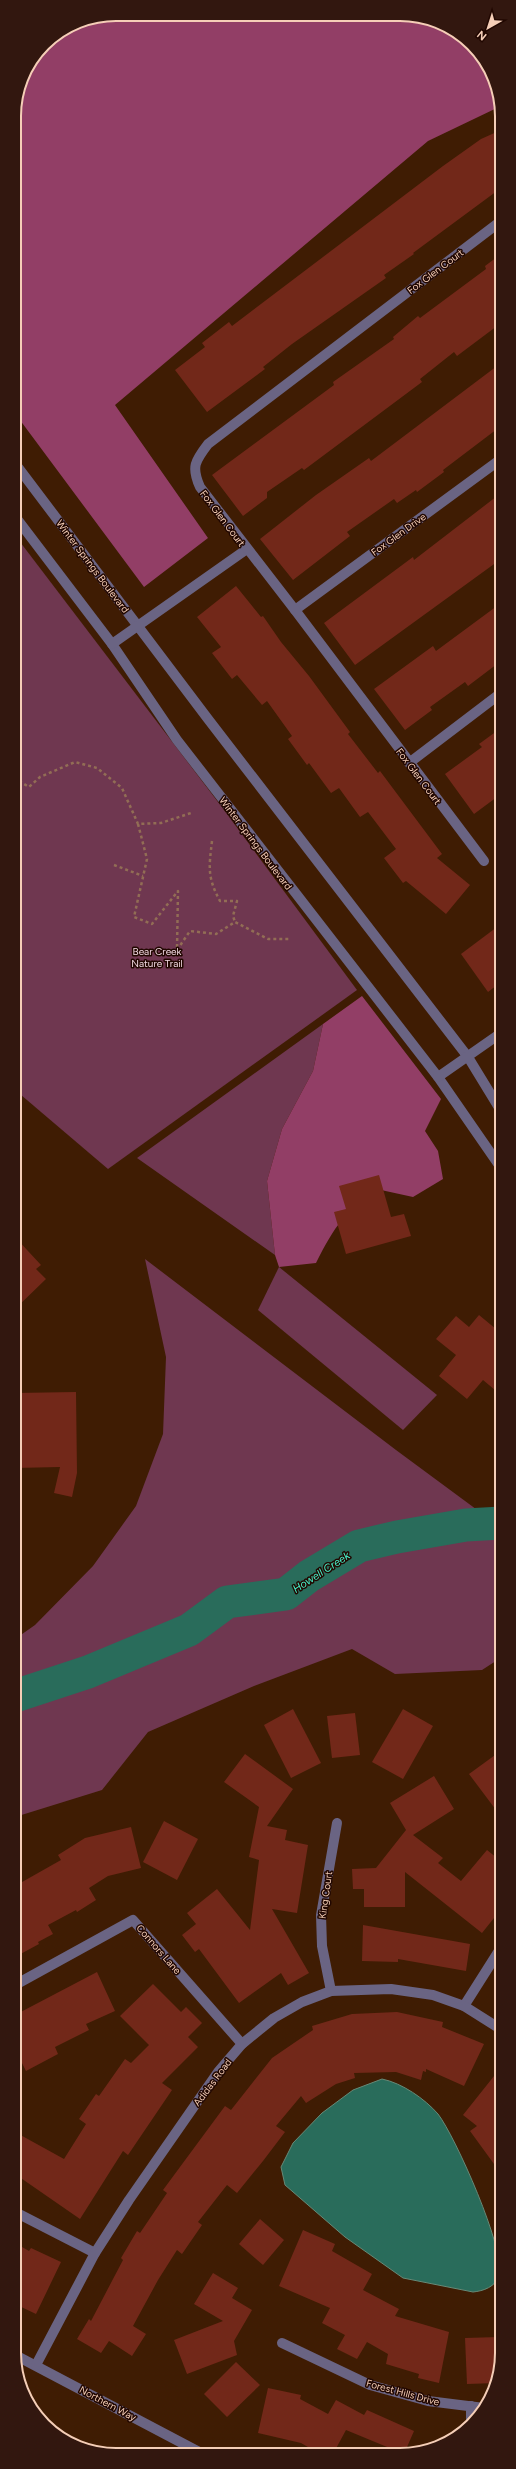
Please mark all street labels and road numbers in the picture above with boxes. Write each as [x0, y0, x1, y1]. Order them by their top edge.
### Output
street label: Fox Glen Court [404, 246, 466, 297]
street label: Fox Glen Court [197, 487, 248, 549]
street label: Fox Glen Drive [368, 510, 429, 559]
street label: Winter Springs Boulevard [53, 517, 132, 616]
street label: Fox Glen Court [393, 745, 444, 807]
street label: Winter Springs Boulevard [216, 794, 295, 893]
street label: King Court [316, 1870, 335, 1920]
street label: Connors Lane [133, 1922, 184, 1977]
street label: Adidas Road [190, 2056, 235, 2109]
street label: Forest Hills Drive [365, 2376, 441, 2409]
street label: Northern Way [77, 2383, 139, 2424]

